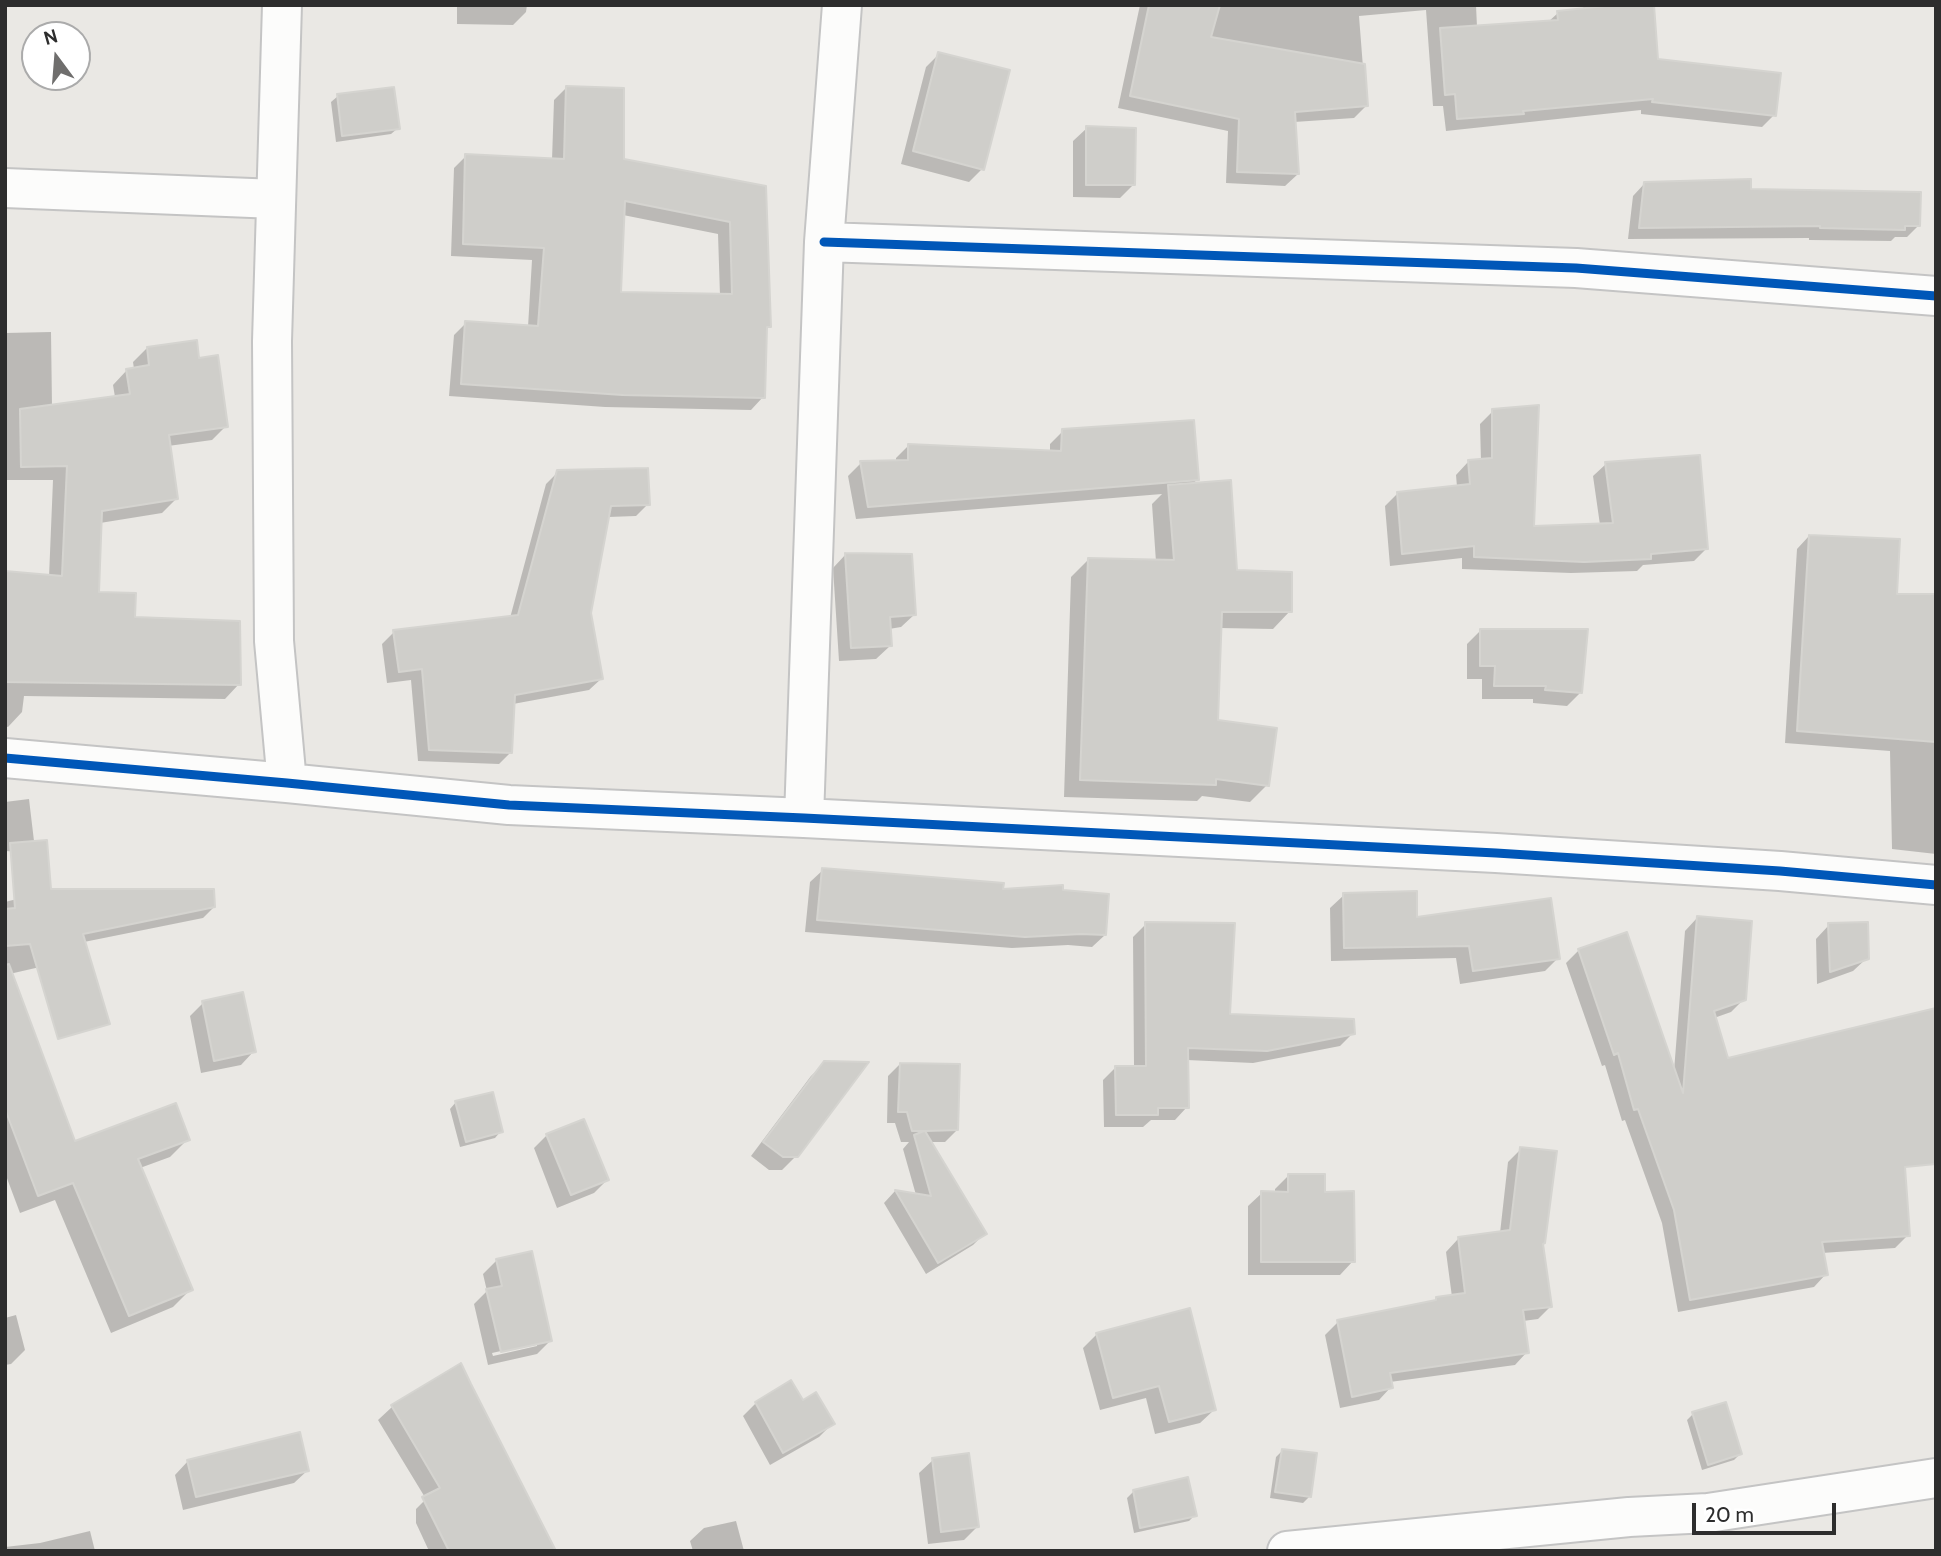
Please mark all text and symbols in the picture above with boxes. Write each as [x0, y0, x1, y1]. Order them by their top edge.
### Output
north arrow [21, 21, 91, 91]
text: N [41, 24, 60, 50]
scale bar [1696, 1490, 1840, 1534]
text: 20 m [1705, 1502, 1754, 1527]

